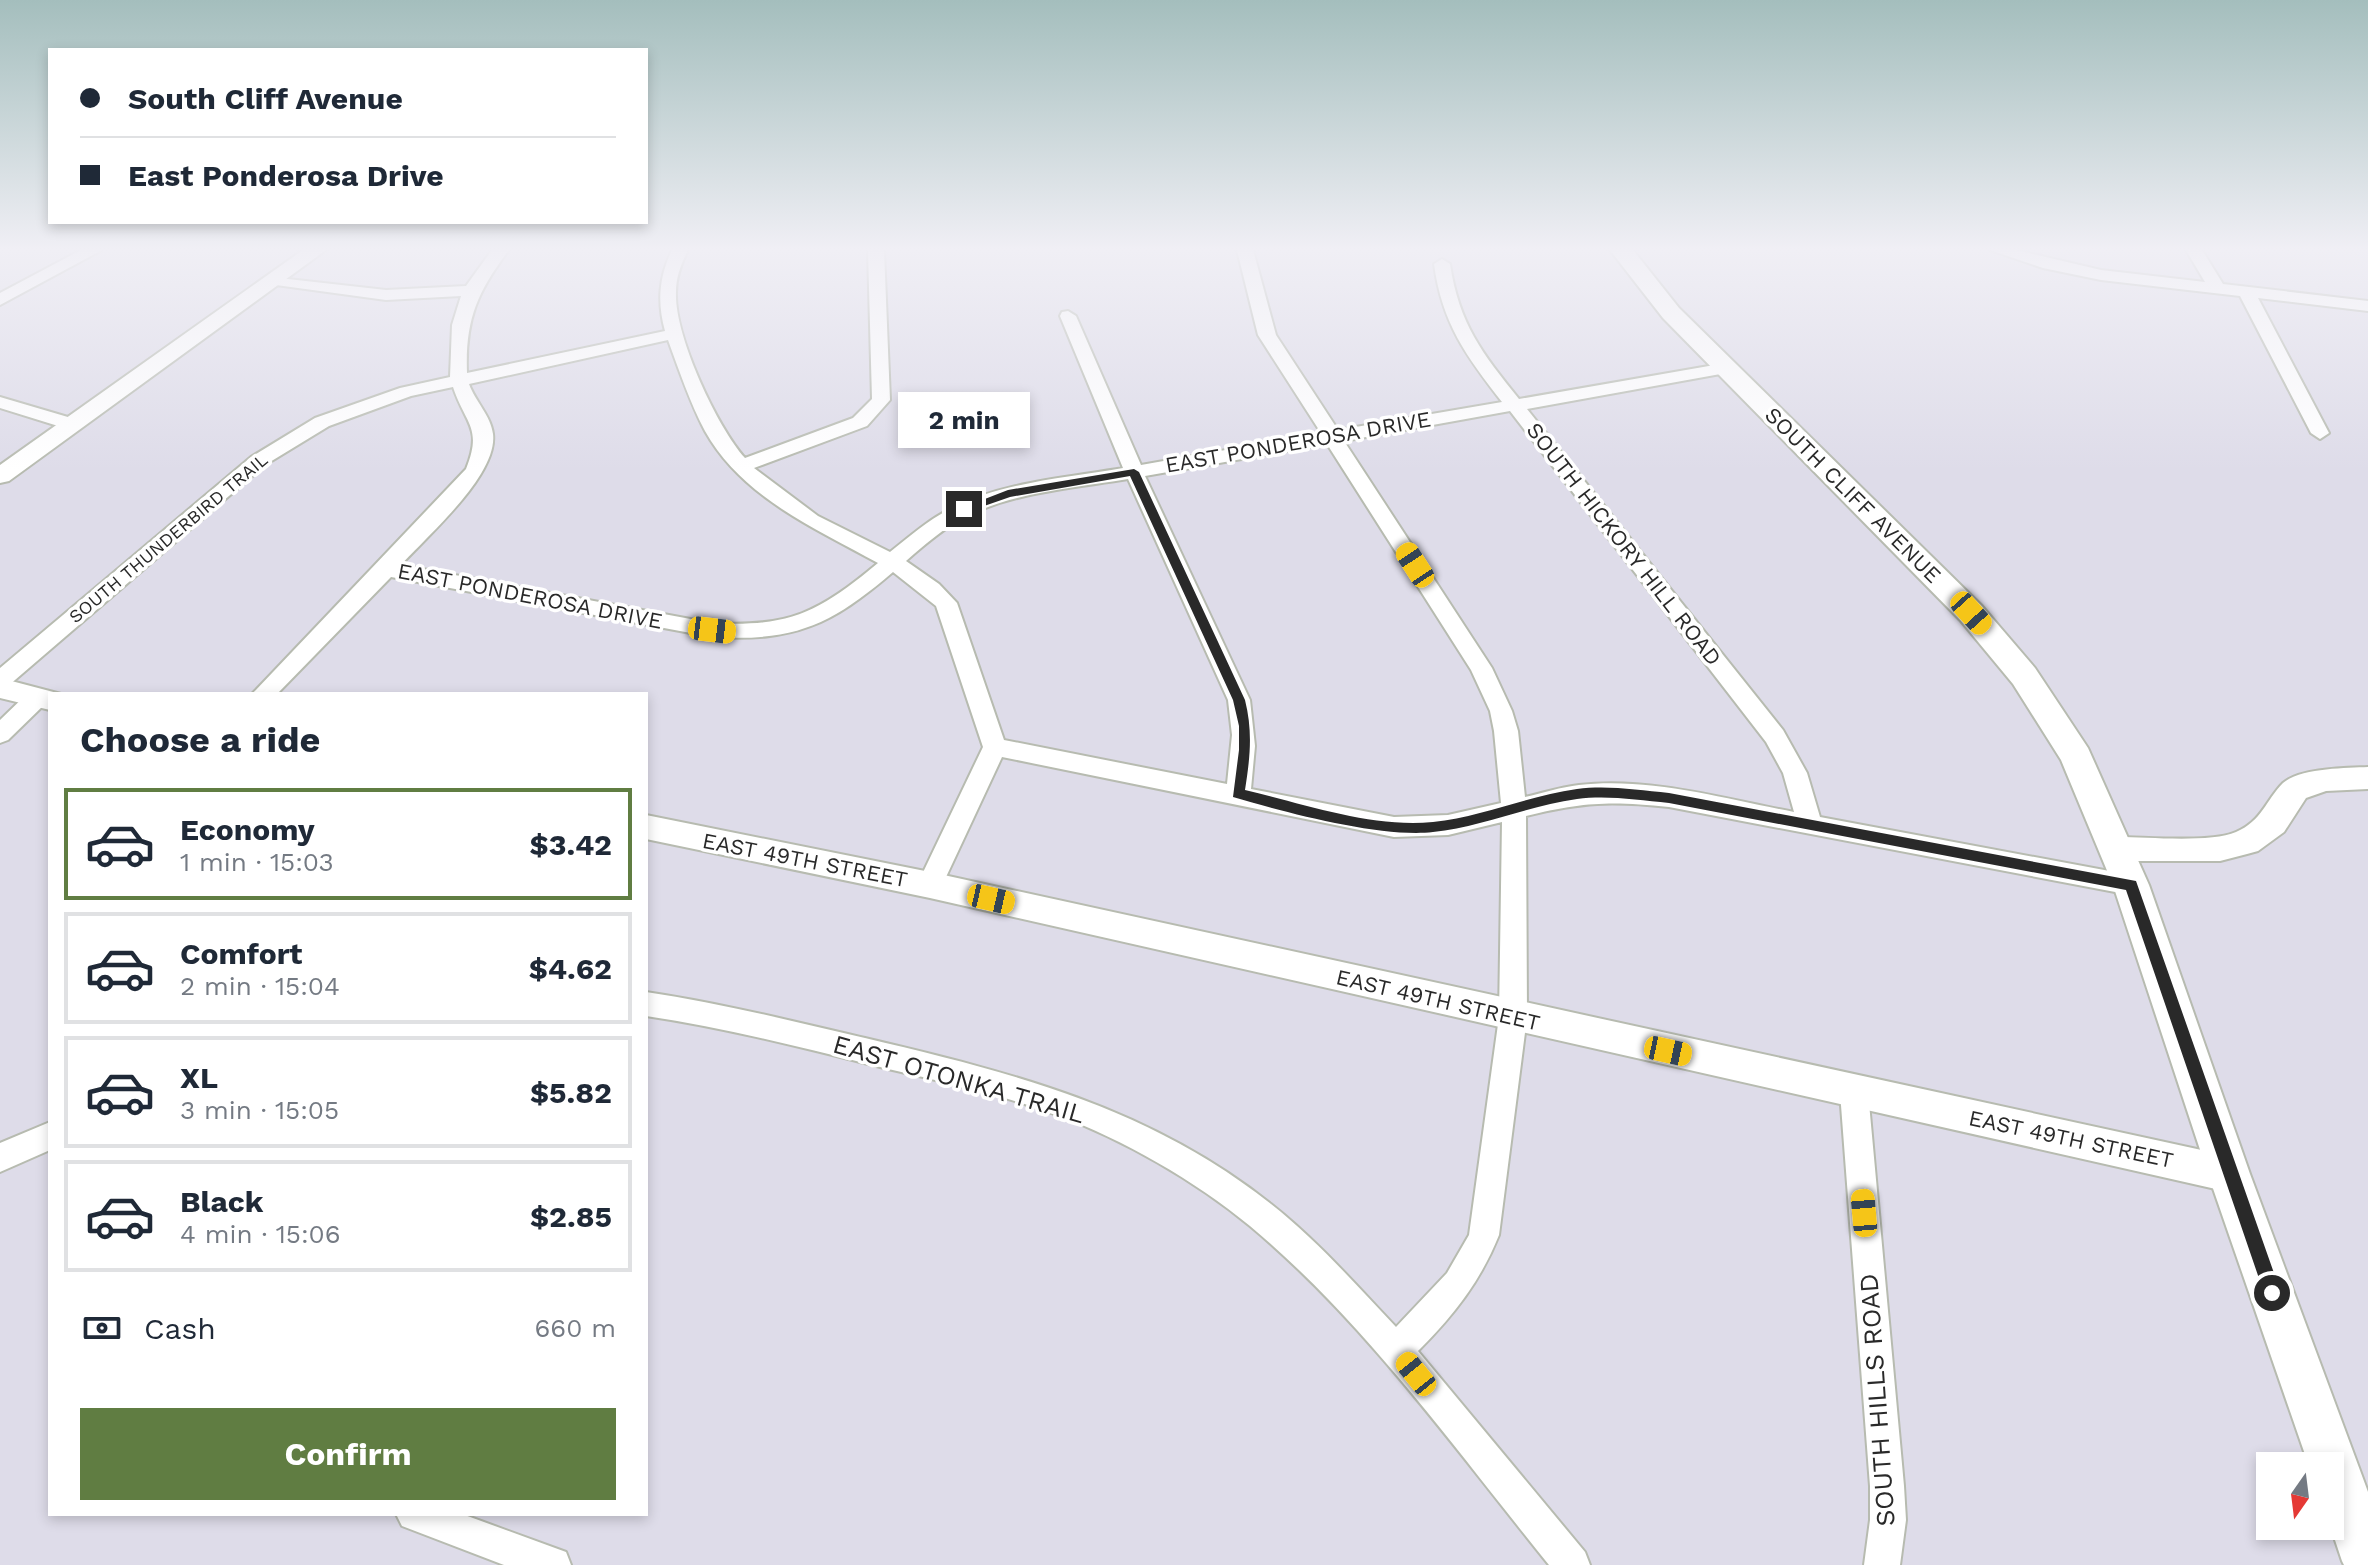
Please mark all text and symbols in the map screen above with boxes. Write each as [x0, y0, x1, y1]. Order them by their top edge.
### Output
text: South Cliff Avenue [128, 81, 403, 116]
text: East Ponderosa Drive [128, 158, 444, 193]
callout: 2 min [898, 393, 1030, 449]
street label: SOUTH CLIFF AVENUE [1760, 402, 1946, 588]
text: 2 min [928, 405, 1000, 435]
street label: EAST PONDEROSA DRIVE [1163, 406, 1433, 478]
street label: SOUTH HICKORY HILL ROAD [1521, 418, 1727, 670]
street label: SOUTH THUNDERBIRD TRAIL [65, 449, 272, 627]
route end [946, 491, 982, 527]
car [1392, 538, 1438, 592]
street label: EAST PONDEROSA DRIVE [395, 558, 665, 634]
car [1946, 587, 1996, 639]
car [687, 615, 737, 645]
text: Choose a ride [80, 719, 320, 761]
icon: car [84, 808, 156, 880]
text: Economy [180, 812, 315, 847]
text: $3.42 [530, 827, 612, 862]
street label: EAST 49TH STREET [700, 828, 910, 892]
text: 1 min · 15:03 [180, 847, 334, 877]
car [965, 882, 1017, 916]
icon: car [84, 932, 156, 1004]
text: Comfort [180, 936, 302, 971]
text: $4.62 [529, 951, 612, 986]
street label: EAST 49TH STREET [1334, 964, 1542, 1036]
text: 2 min · 15:04 [180, 971, 340, 1001]
street label: EAST OTONKA TRAIL [830, 1029, 1088, 1129]
car [1642, 1034, 1694, 1068]
icon: car [84, 1056, 156, 1128]
text: XL [180, 1060, 218, 1095]
text: $5.82 [530, 1075, 612, 1110]
text: 3 min · 15:05 [180, 1095, 339, 1125]
street label: EAST 49TH STREET [1966, 1105, 2176, 1173]
icon: car [84, 1180, 156, 1252]
text: Black [180, 1184, 264, 1219]
car [1850, 1188, 1878, 1238]
text: $2.85 [530, 1199, 612, 1234]
text: 4 min · 15:06 [180, 1219, 341, 1249]
street label: SOUTH HILLS ROAD [1853, 1273, 1901, 1527]
route start [2254, 1275, 2290, 1311]
icon: cash [80, 1306, 124, 1350]
text: Cash [144, 1311, 216, 1346]
text: 660 m [535, 1313, 616, 1343]
car [1392, 1348, 1440, 1400]
button: Confirm [80, 1408, 616, 1500]
north arrow [2256, 1452, 2344, 1540]
map controls [2256, 1452, 2344, 1540]

